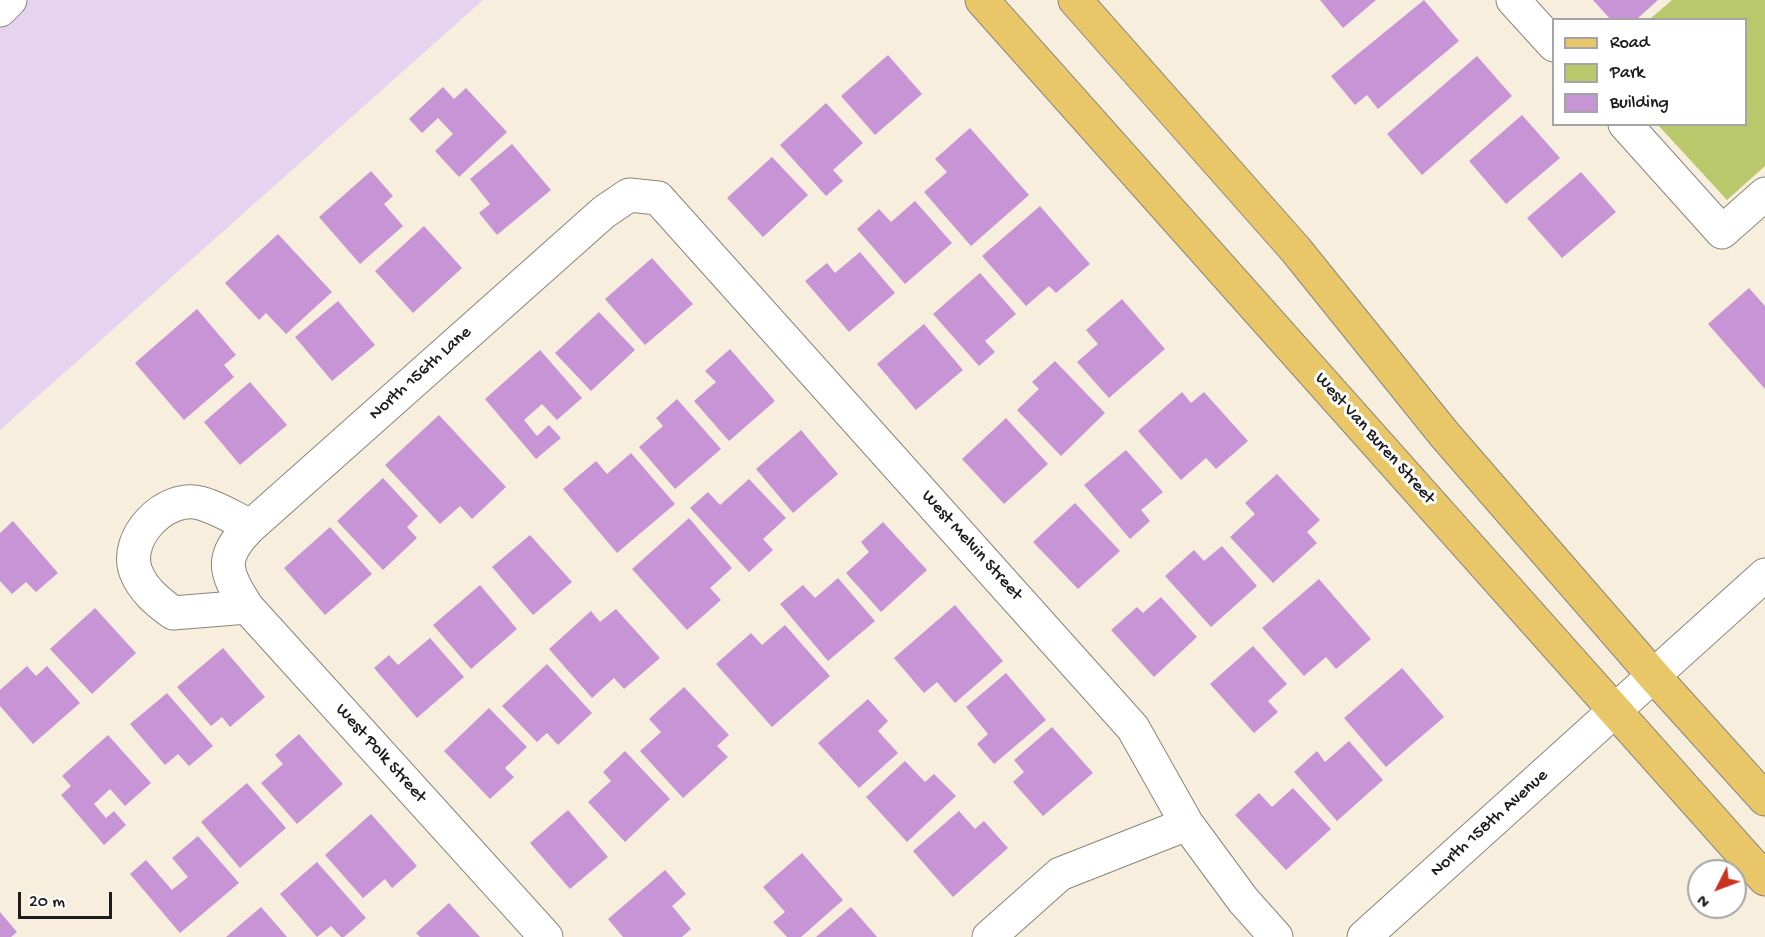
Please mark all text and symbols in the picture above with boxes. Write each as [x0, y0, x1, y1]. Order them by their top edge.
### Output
legend [1552, 18, 1747, 126]
text: Road [1610, 33, 1649, 54]
text: Park [1610, 63, 1644, 84]
text: Building [1610, 93, 1669, 114]
street label: North 156th Lane [365, 322, 477, 426]
street label: West Van Buren Street [1309, 369, 1439, 509]
street label: West Melvin Street [916, 486, 1026, 606]
street label: West Polk Street [330, 700, 430, 808]
street label: North 158th Avenue [1427, 766, 1553, 882]
north arrow [1687, 859, 1747, 919]
scale bar [21, 880, 116, 918]
text: N [1694, 890, 1715, 910]
text: 20 m [29, 892, 65, 913]

